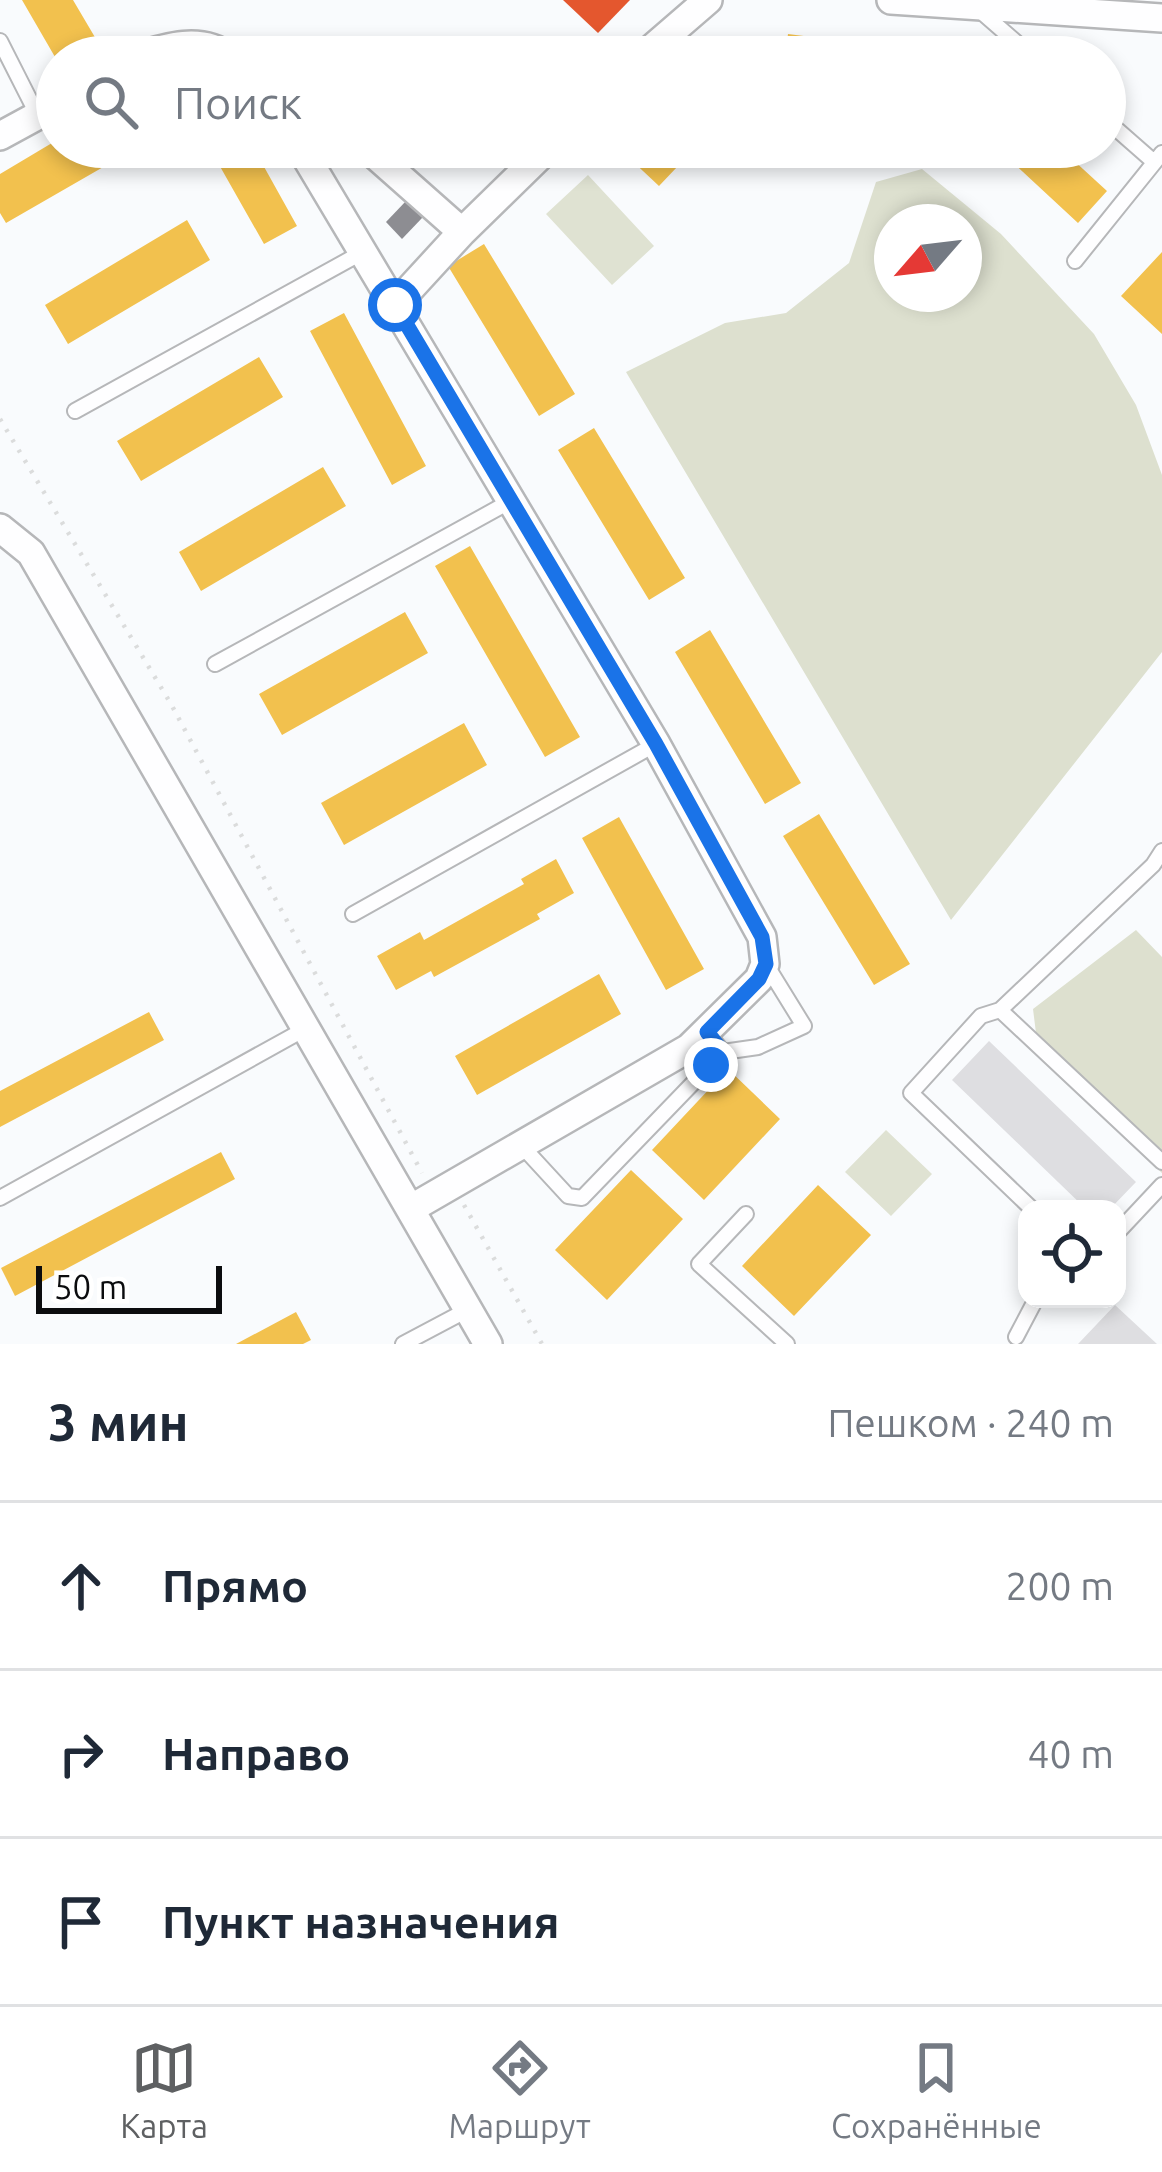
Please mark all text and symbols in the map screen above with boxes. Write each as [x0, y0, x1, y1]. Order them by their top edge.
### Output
search box [36, 36, 1126, 168]
icon: search [78, 69, 144, 135]
text: Поиск [174, 77, 302, 128]
north arrow [874, 204, 982, 312]
route start [368, 278, 422, 332]
route end [684, 1038, 738, 1092]
map controls [1018, 1200, 1126, 1308]
button: locate [1018, 1200, 1126, 1308]
scale bar [36, 1260, 222, 1313]
text: 50 m [54, 1268, 127, 1305]
text: 3 мин [48, 1393, 189, 1451]
text: Пешком · 240 m [827, 1401, 1114, 1444]
icon: ahead [48, 1553, 114, 1619]
text: Прямо [162, 1560, 308, 1611]
text: 200 m [1005, 1564, 1114, 1607]
icon: right [48, 1721, 114, 1787]
text: Направо [162, 1728, 350, 1779]
text: 40 m [1027, 1732, 1114, 1775]
icon: arrive [48, 1889, 114, 1955]
text: Пункт назначения [162, 1896, 560, 1947]
tab: Карта [120, 2035, 208, 2144]
tab: Маршрут [448, 2035, 591, 2144]
tab: Сохранённые [831, 2035, 1042, 2144]

